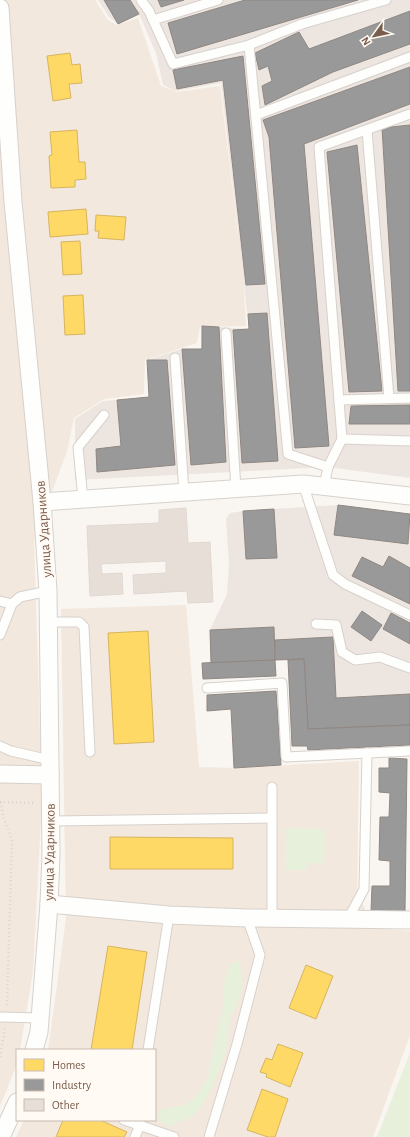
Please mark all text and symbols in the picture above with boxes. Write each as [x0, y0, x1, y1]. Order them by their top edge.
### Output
north arrow [354, 16, 394, 56]
text: N [359, 35, 373, 47]
street label: улица Ударников [34, 480, 54, 579]
street label: улица Ударников [42, 803, 58, 902]
legend [16, 1049, 156, 1121]
text: Homes [52, 1059, 85, 1071]
text: Industry [52, 1079, 91, 1092]
text: Other [52, 1099, 79, 1111]

